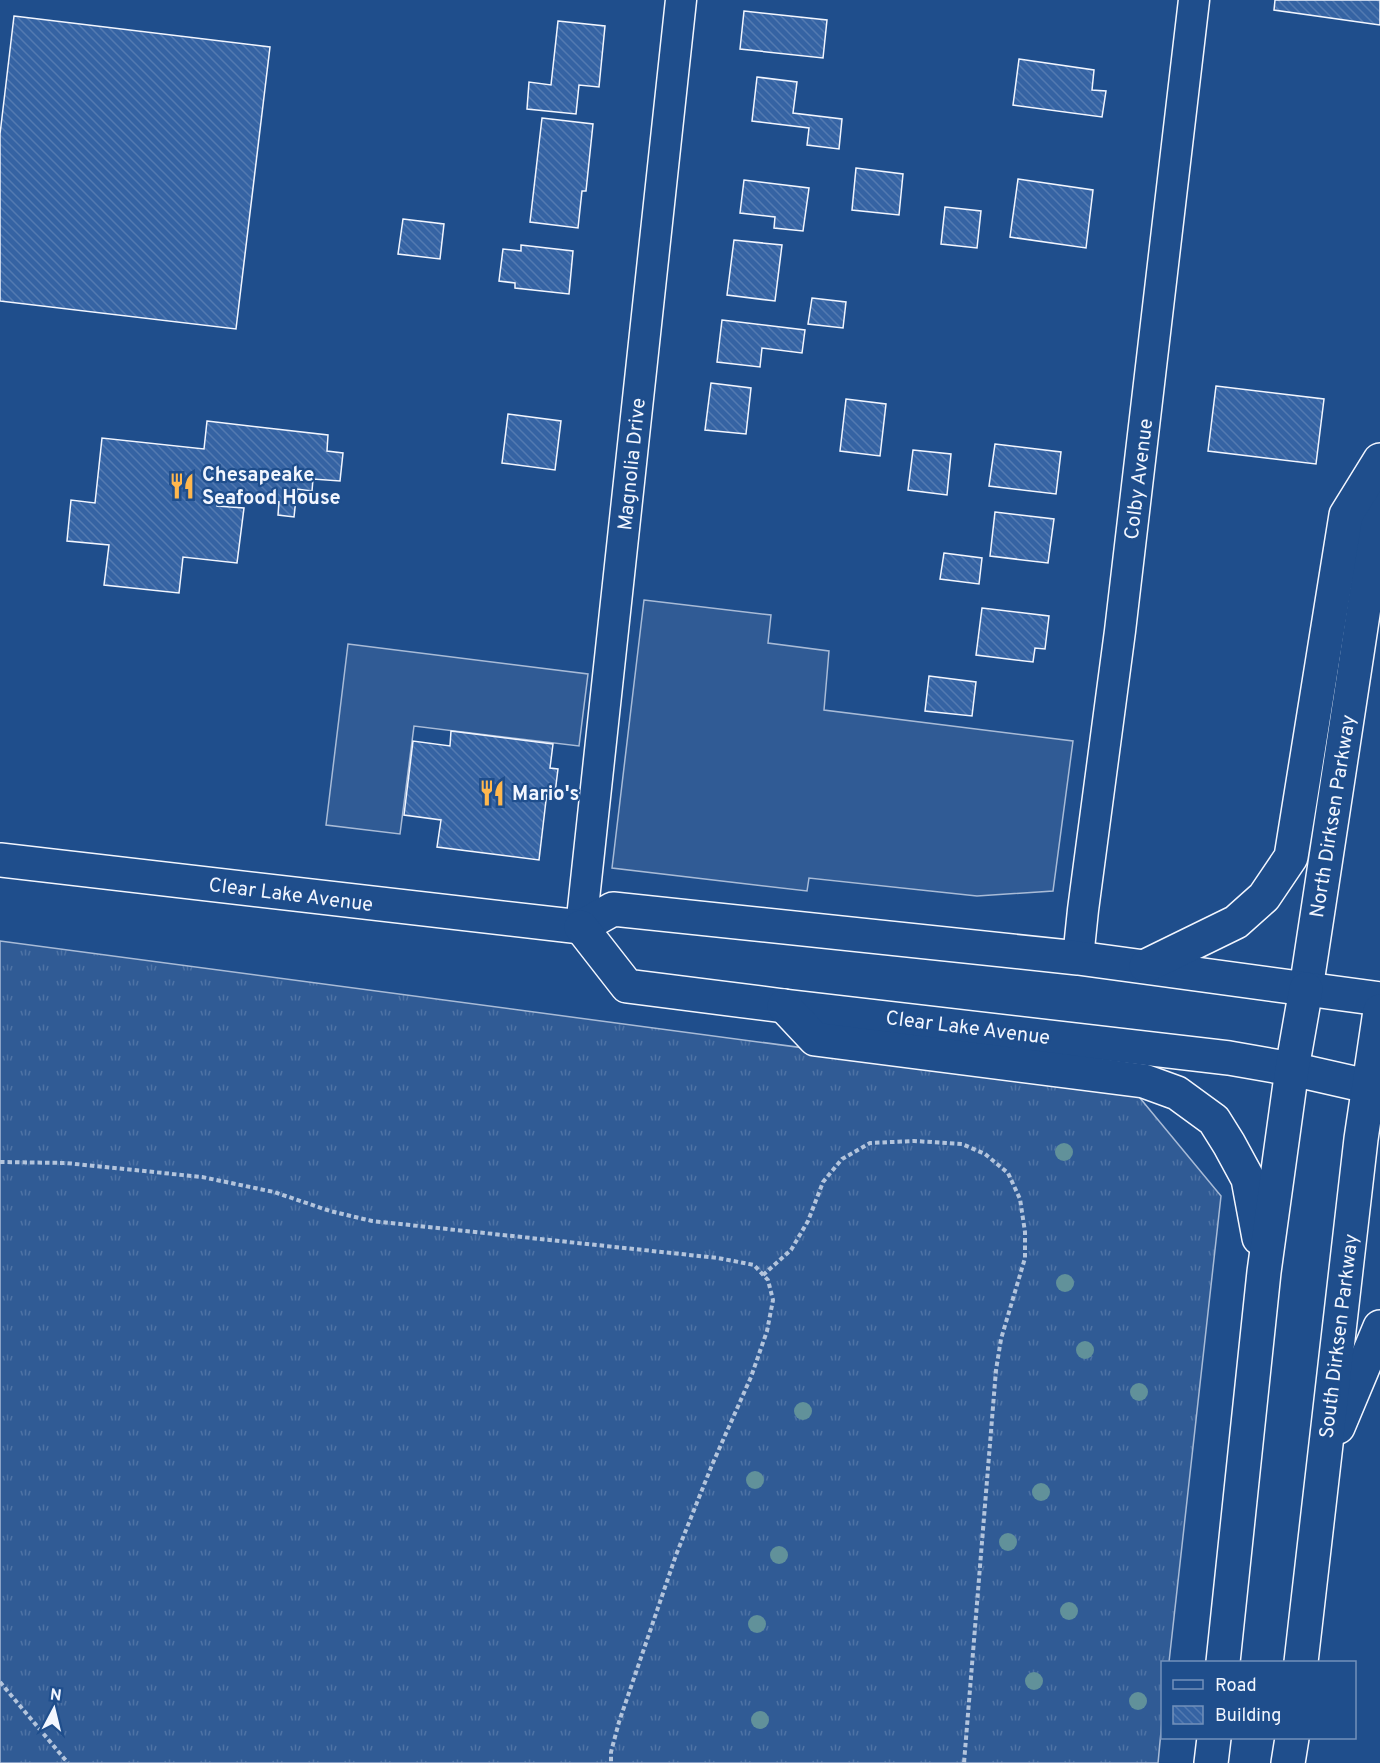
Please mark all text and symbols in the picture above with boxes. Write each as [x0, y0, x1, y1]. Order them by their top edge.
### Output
street label: Magnolia Drive [613, 397, 653, 532]
street label: Colby Avenue [1120, 417, 1160, 541]
place label: Chesapeake Seafood House [202, 463, 341, 512]
restaurant icon: Chesapeake Seafood House [167, 471, 197, 501]
street label: North Dirksen Parkway [1305, 713, 1363, 920]
restaurant icon: Mario's [477, 778, 507, 808]
place label: Mario's [512, 782, 579, 808]
street label: Clear Lake Avenue [207, 873, 374, 919]
street label: Clear Lake Avenue [884, 1006, 1051, 1052]
street label: South Dirksen Parkway [1315, 1232, 1365, 1440]
legend [1161, 1661, 1356, 1739]
text: Road [1215, 1675, 1257, 1698]
north arrow [24, 1679, 84, 1739]
text: N [49, 1685, 63, 1707]
text: Building [1215, 1705, 1281, 1728]

